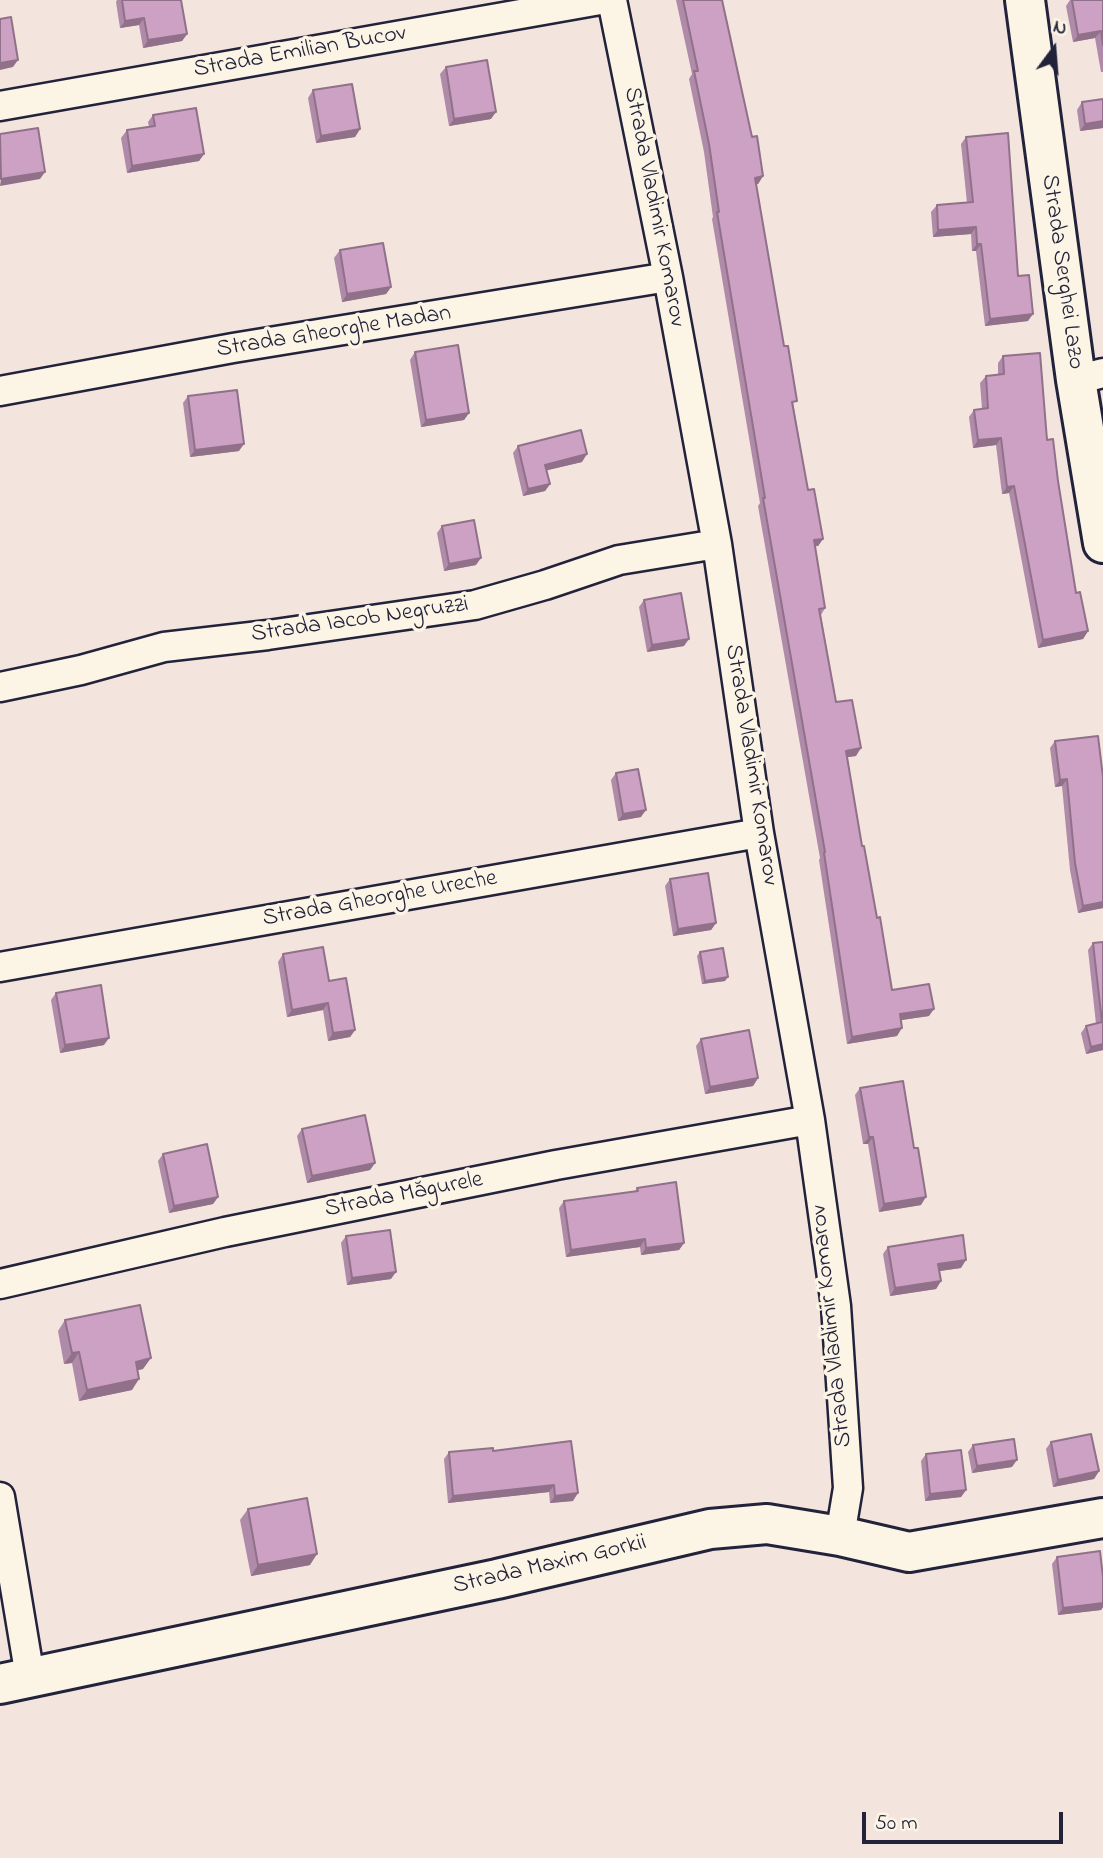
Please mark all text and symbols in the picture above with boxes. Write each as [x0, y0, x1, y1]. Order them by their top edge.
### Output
north arrow [1019, 14, 1089, 84]
text: N [1050, 14, 1070, 43]
street label: Strada Emilian Bucov [192, 20, 408, 86]
street label: Strada Vladimir Komarov [616, 85, 690, 329]
street label: Strada Serghei Lazo [1033, 173, 1089, 371]
street label: Strada Gheorghe Madan [215, 300, 453, 366]
street label: Strada Iacob Negruzzi [249, 591, 471, 651]
street label: Strada Vladimir Komarov [717, 642, 783, 888]
street label: Strada Gheorghe Ureche [261, 865, 499, 935]
street label: Strada Măgurele [322, 1167, 486, 1225]
street label: Strada Vladimir Komarov [806, 1203, 860, 1449]
street label: Strada Maxim Gorkii [450, 1530, 650, 1602]
scale bar [865, 1798, 1066, 1842]
text: 50 m [875, 1809, 918, 1839]

